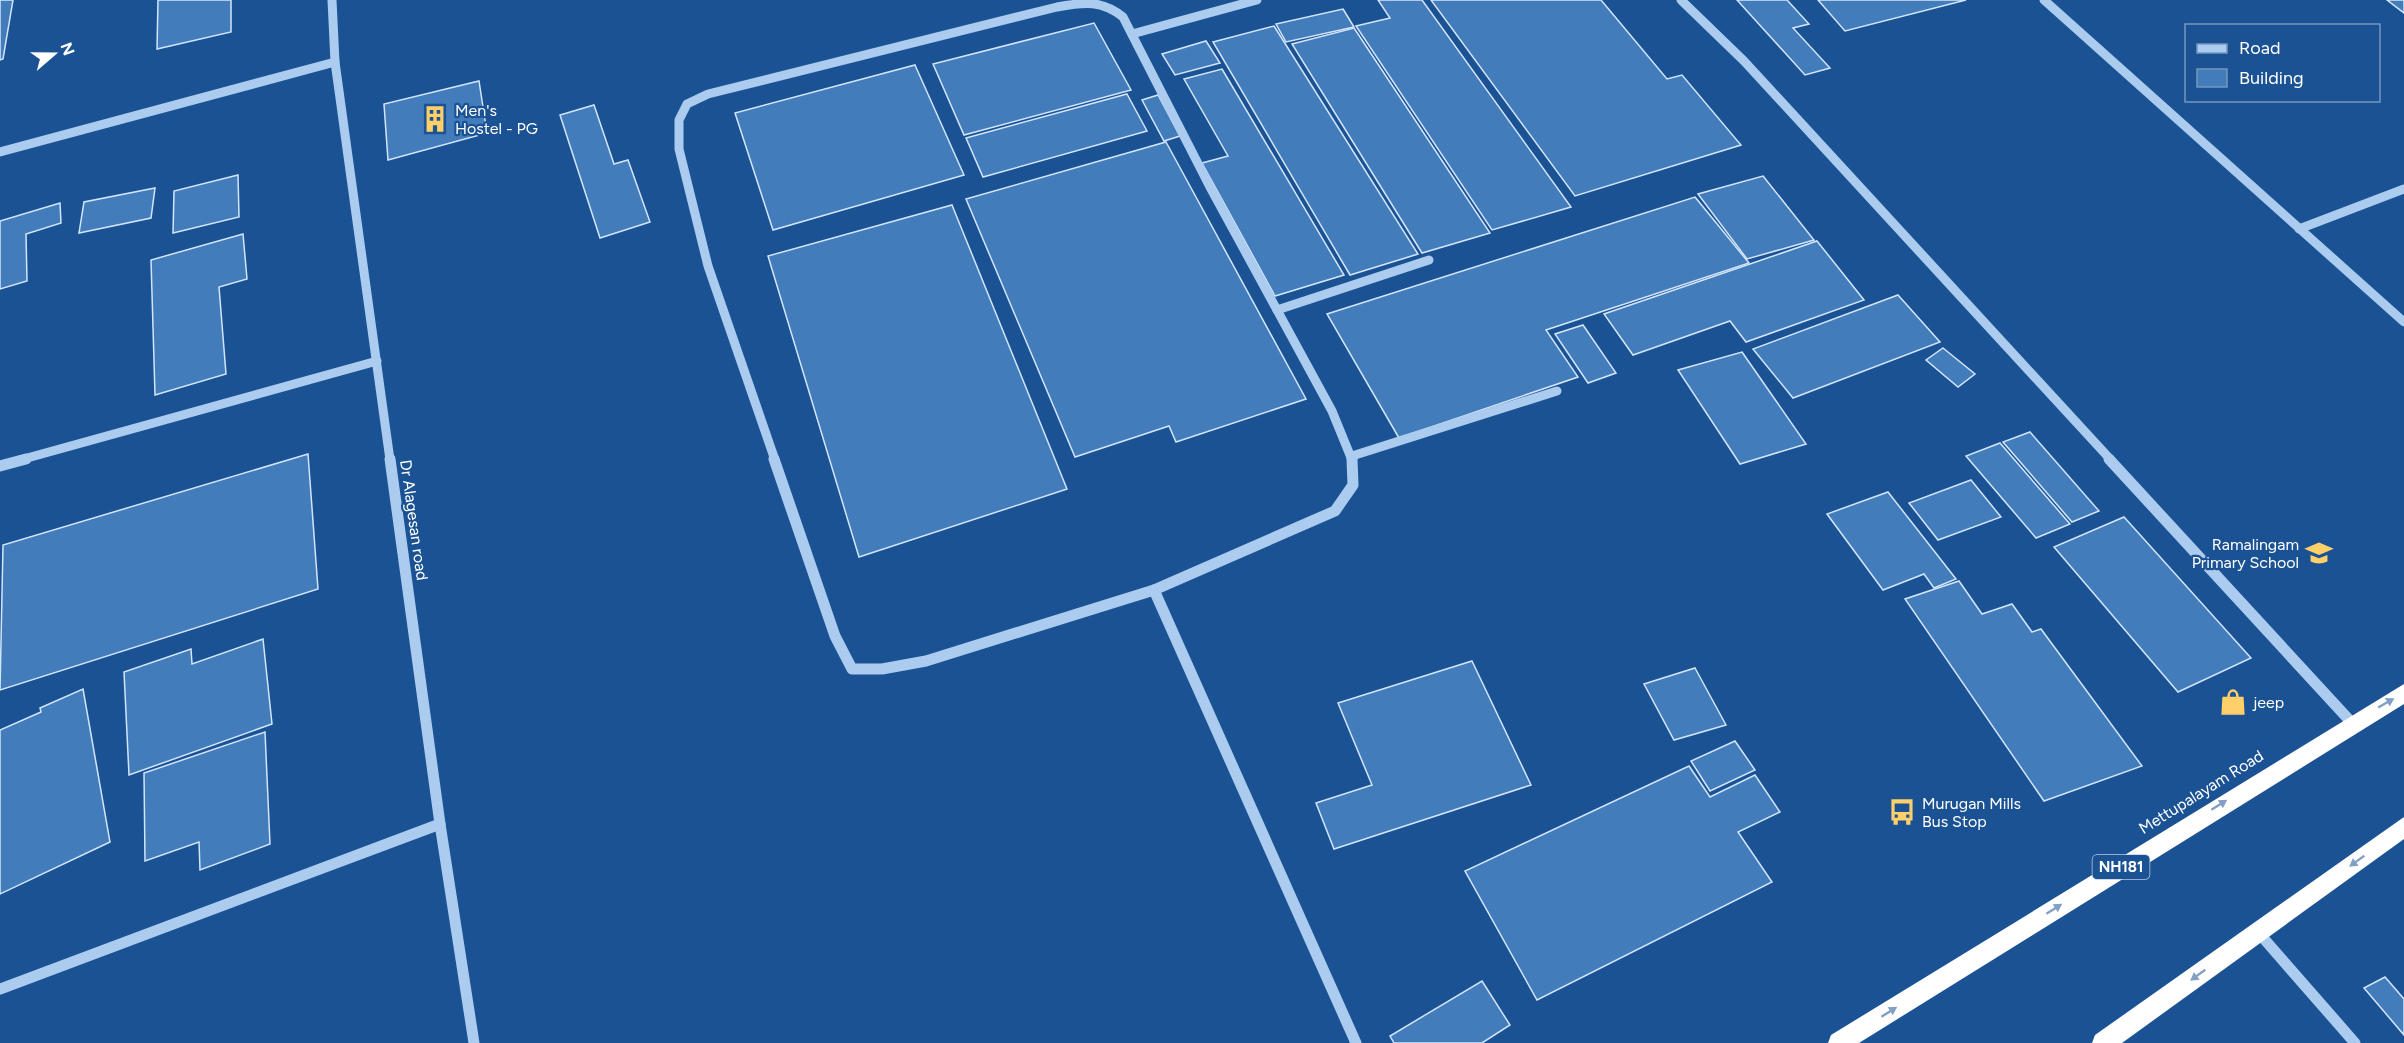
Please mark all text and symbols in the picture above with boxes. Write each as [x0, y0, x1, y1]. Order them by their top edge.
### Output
north arrow [24, 24, 84, 84]
legend [2185, 24, 2380, 102]
text: Road [2239, 37, 2280, 59]
text: N [57, 40, 79, 58]
text: Building [2239, 67, 2304, 89]
place label: Men's Hostel - PG [455, 101, 538, 138]
building icon: Men's Hostel - PG [420, 104, 450, 134]
street label: Dr Alagesan road [396, 458, 432, 582]
place label: Ramalingam Primary School [2192, 535, 2299, 572]
school or university icon: Ramalingam Primary School [2304, 538, 2334, 568]
shop icon: jeep [2218, 687, 2248, 717]
place label: jeep [2252, 693, 2284, 712]
one-way arrow [2377, 699, 2394, 709]
street label: Mettupalayam Road [2135, 746, 2267, 838]
place label: Murugan Mills Bus Stop [1922, 794, 2021, 831]
bus stop icon: Murugan Mills Bus Stop [1887, 797, 1917, 827]
one-way arrow [2211, 800, 2228, 811]
road number: NH181 [2092, 855, 2150, 879]
one-way arrow [2349, 855, 2365, 867]
one-way arrow [2046, 903, 2062, 914]
one-way arrow [2191, 969, 2207, 981]
one-way arrow [1881, 1007, 1897, 1018]

